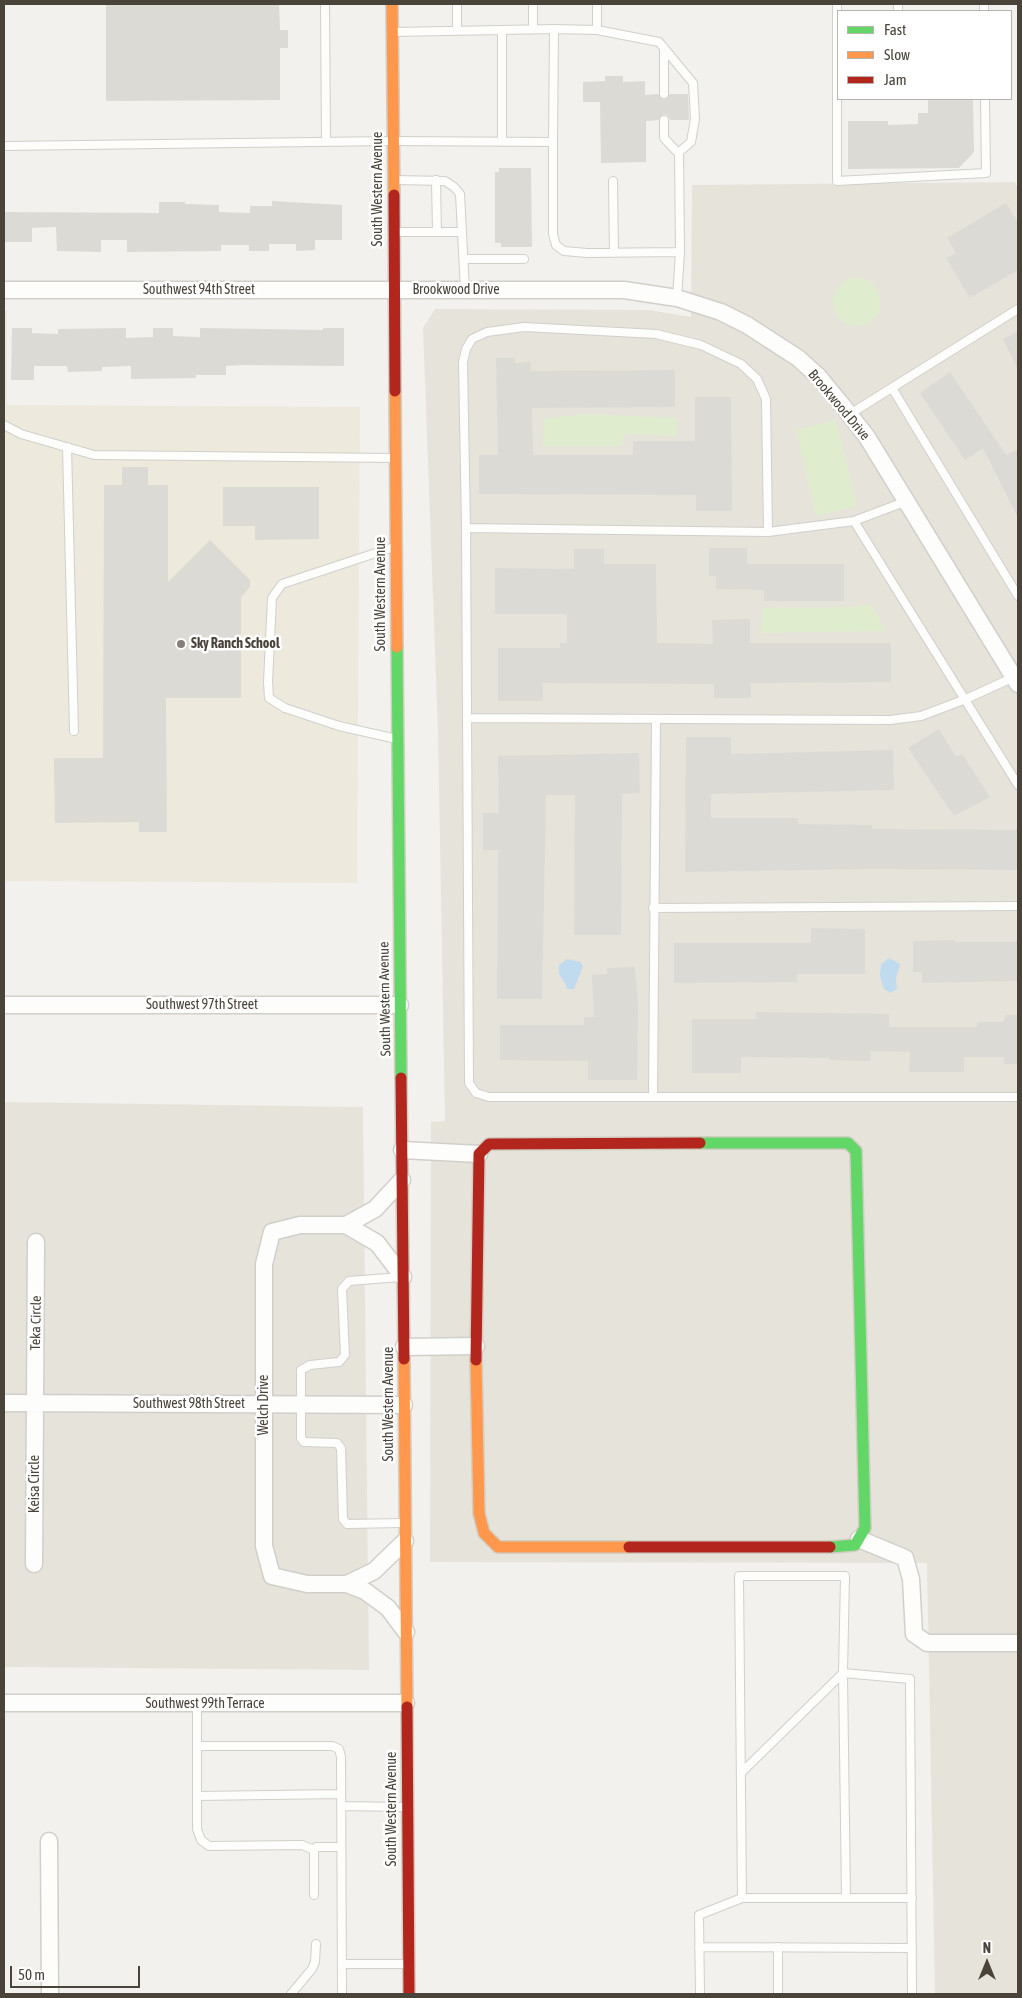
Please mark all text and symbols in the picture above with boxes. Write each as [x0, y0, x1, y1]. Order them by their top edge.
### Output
legend [837, 10, 1012, 100]
text: Fast [884, 21, 906, 38]
text: Slow [884, 46, 910, 63]
text: Jam [884, 71, 907, 88]
street label: South Western Avenue [370, 132, 386, 246]
street label: Southwest 94th Street [143, 282, 255, 298]
street label: Brookwood Drive [412, 282, 500, 298]
street label: Brookwood Drive [805, 366, 873, 444]
street label: South Western Avenue [373, 537, 389, 651]
place label: Sky Ranch School [191, 636, 280, 652]
marker: Sky Ranch School [175, 638, 187, 650]
street label: South Western Avenue [376, 941, 394, 1057]
street label: Southwest 97th Street [146, 997, 258, 1013]
street label: Teka Circle [27, 1295, 45, 1351]
street label: South Western Avenue [381, 1347, 397, 1461]
street label: Welch Drive [256, 1375, 272, 1435]
street label: Southwest 98th Street [133, 1396, 245, 1412]
street label: Keisa Circle [27, 1455, 43, 1513]
street label: Southwest 99th Terrace [145, 1696, 265, 1712]
street label: South Western Avenue [384, 1752, 400, 1866]
north arrow [962, 1938, 1012, 1988]
text: N [983, 1940, 991, 1956]
scale bar [12, 1956, 142, 1988]
text: 50 m [18, 1966, 45, 1983]

